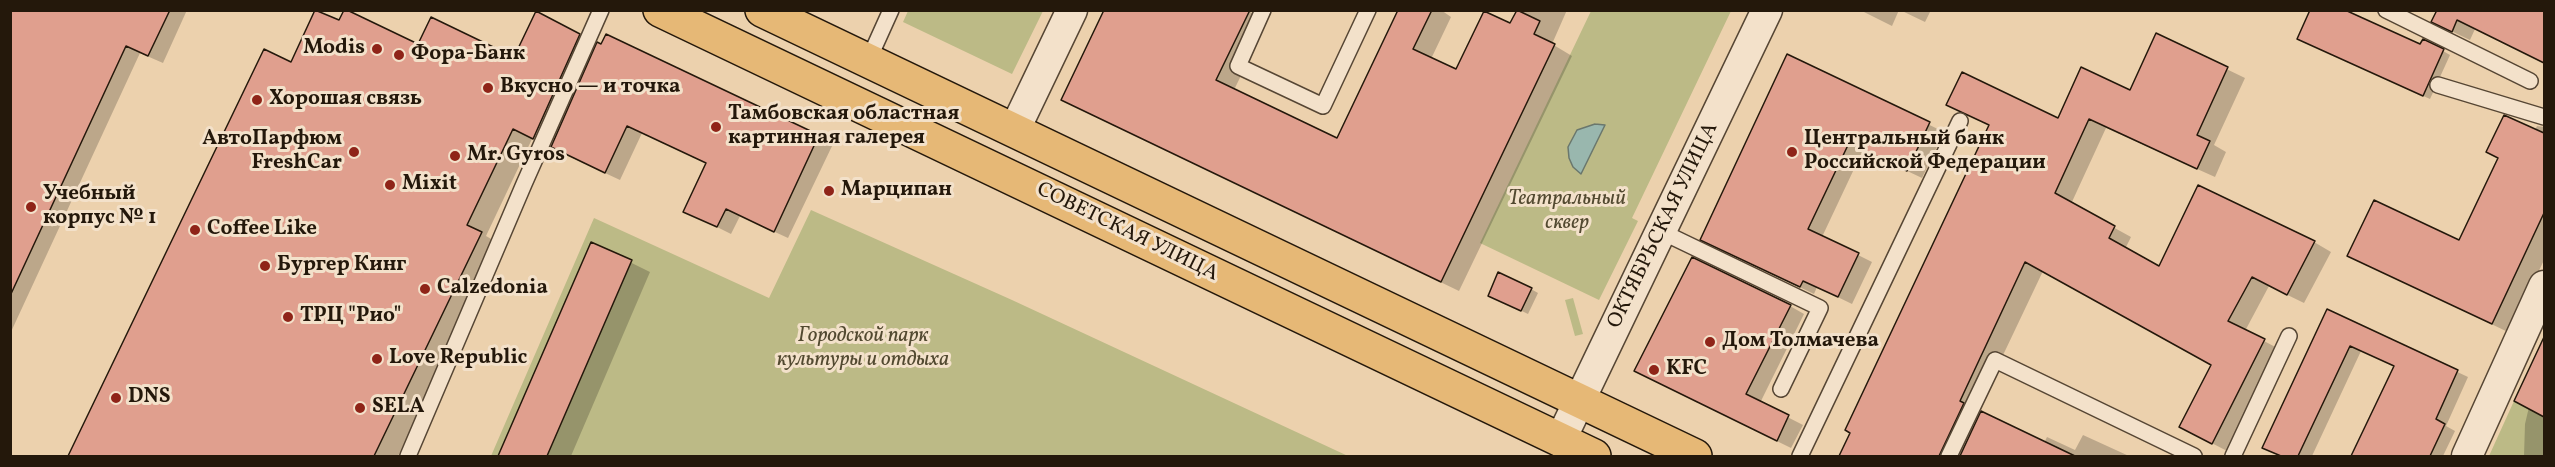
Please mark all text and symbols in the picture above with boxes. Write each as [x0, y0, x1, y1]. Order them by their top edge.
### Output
place label: Modis [303, 36, 365, 62]
marker: Modis [370, 42, 384, 56]
place label: Фора-Банк [411, 42, 525, 68]
marker: Фора-Банк [392, 48, 406, 62]
place label: Вкусно — и точка [500, 75, 681, 101]
marker: Вкусно — и точка [481, 81, 495, 95]
place label: Хорошая связь [269, 87, 422, 113]
marker: Хорошая связь [250, 93, 264, 107]
place label: Тамбовская областная картинная галерея [728, 102, 959, 152]
street label: ОКТЯБРЬСКАЯ УЛИЦА [1603, 119, 1725, 333]
marker: Тамбовская областная картинная галерея [709, 120, 723, 134]
place label: АвтоПарфюм FreshCar [202, 127, 342, 177]
place label: Центральный банк Российской Федерации [1804, 127, 2046, 177]
place label: Mr. Gyros [467, 143, 565, 169]
marker: АвтоПарфюм FreshCar [347, 145, 361, 159]
marker: Центральный банк Российской Федерации [1785, 145, 1799, 159]
marker: Mr. Gyros [448, 149, 462, 163]
place label: Mixit [402, 172, 457, 198]
marker: Mixit [383, 178, 397, 192]
place label: Марципан [841, 178, 952, 204]
street label: СОВЕТСКАЯ УЛИЦА [1032, 178, 1222, 288]
place label: Учебный корпус № 1 [43, 182, 156, 232]
marker: Марципан [822, 184, 836, 198]
park label: Театральный сквер [1508, 187, 1626, 237]
marker: Учебный корпус № 1 [24, 200, 38, 214]
place label: Coffee Like [207, 217, 317, 243]
marker: Coffee Like [188, 223, 202, 237]
place label: Бургер Кинг [277, 253, 406, 279]
marker: Бургер Кинг [258, 259, 272, 273]
place label: Calzedonia [437, 276, 548, 302]
marker: Calzedonia [418, 282, 432, 296]
place label: ТРЦ "Рио" [300, 304, 401, 330]
marker: ТРЦ "Рио" [281, 310, 295, 324]
park label: Городской парк культуры и отдыха [777, 324, 949, 374]
place label: Дом Толмачева [1722, 329, 1879, 355]
marker: Дом Толмачева [1703, 335, 1717, 349]
place label: Love Republic [389, 346, 527, 372]
marker: Love Republic [370, 352, 384, 366]
place label: KFC [1666, 357, 1707, 383]
marker: KFC [1647, 363, 1661, 377]
place label: DNS [128, 385, 170, 411]
marker: DNS [109, 391, 123, 405]
place label: SELA [372, 395, 424, 421]
marker: SELA [353, 401, 367, 415]

